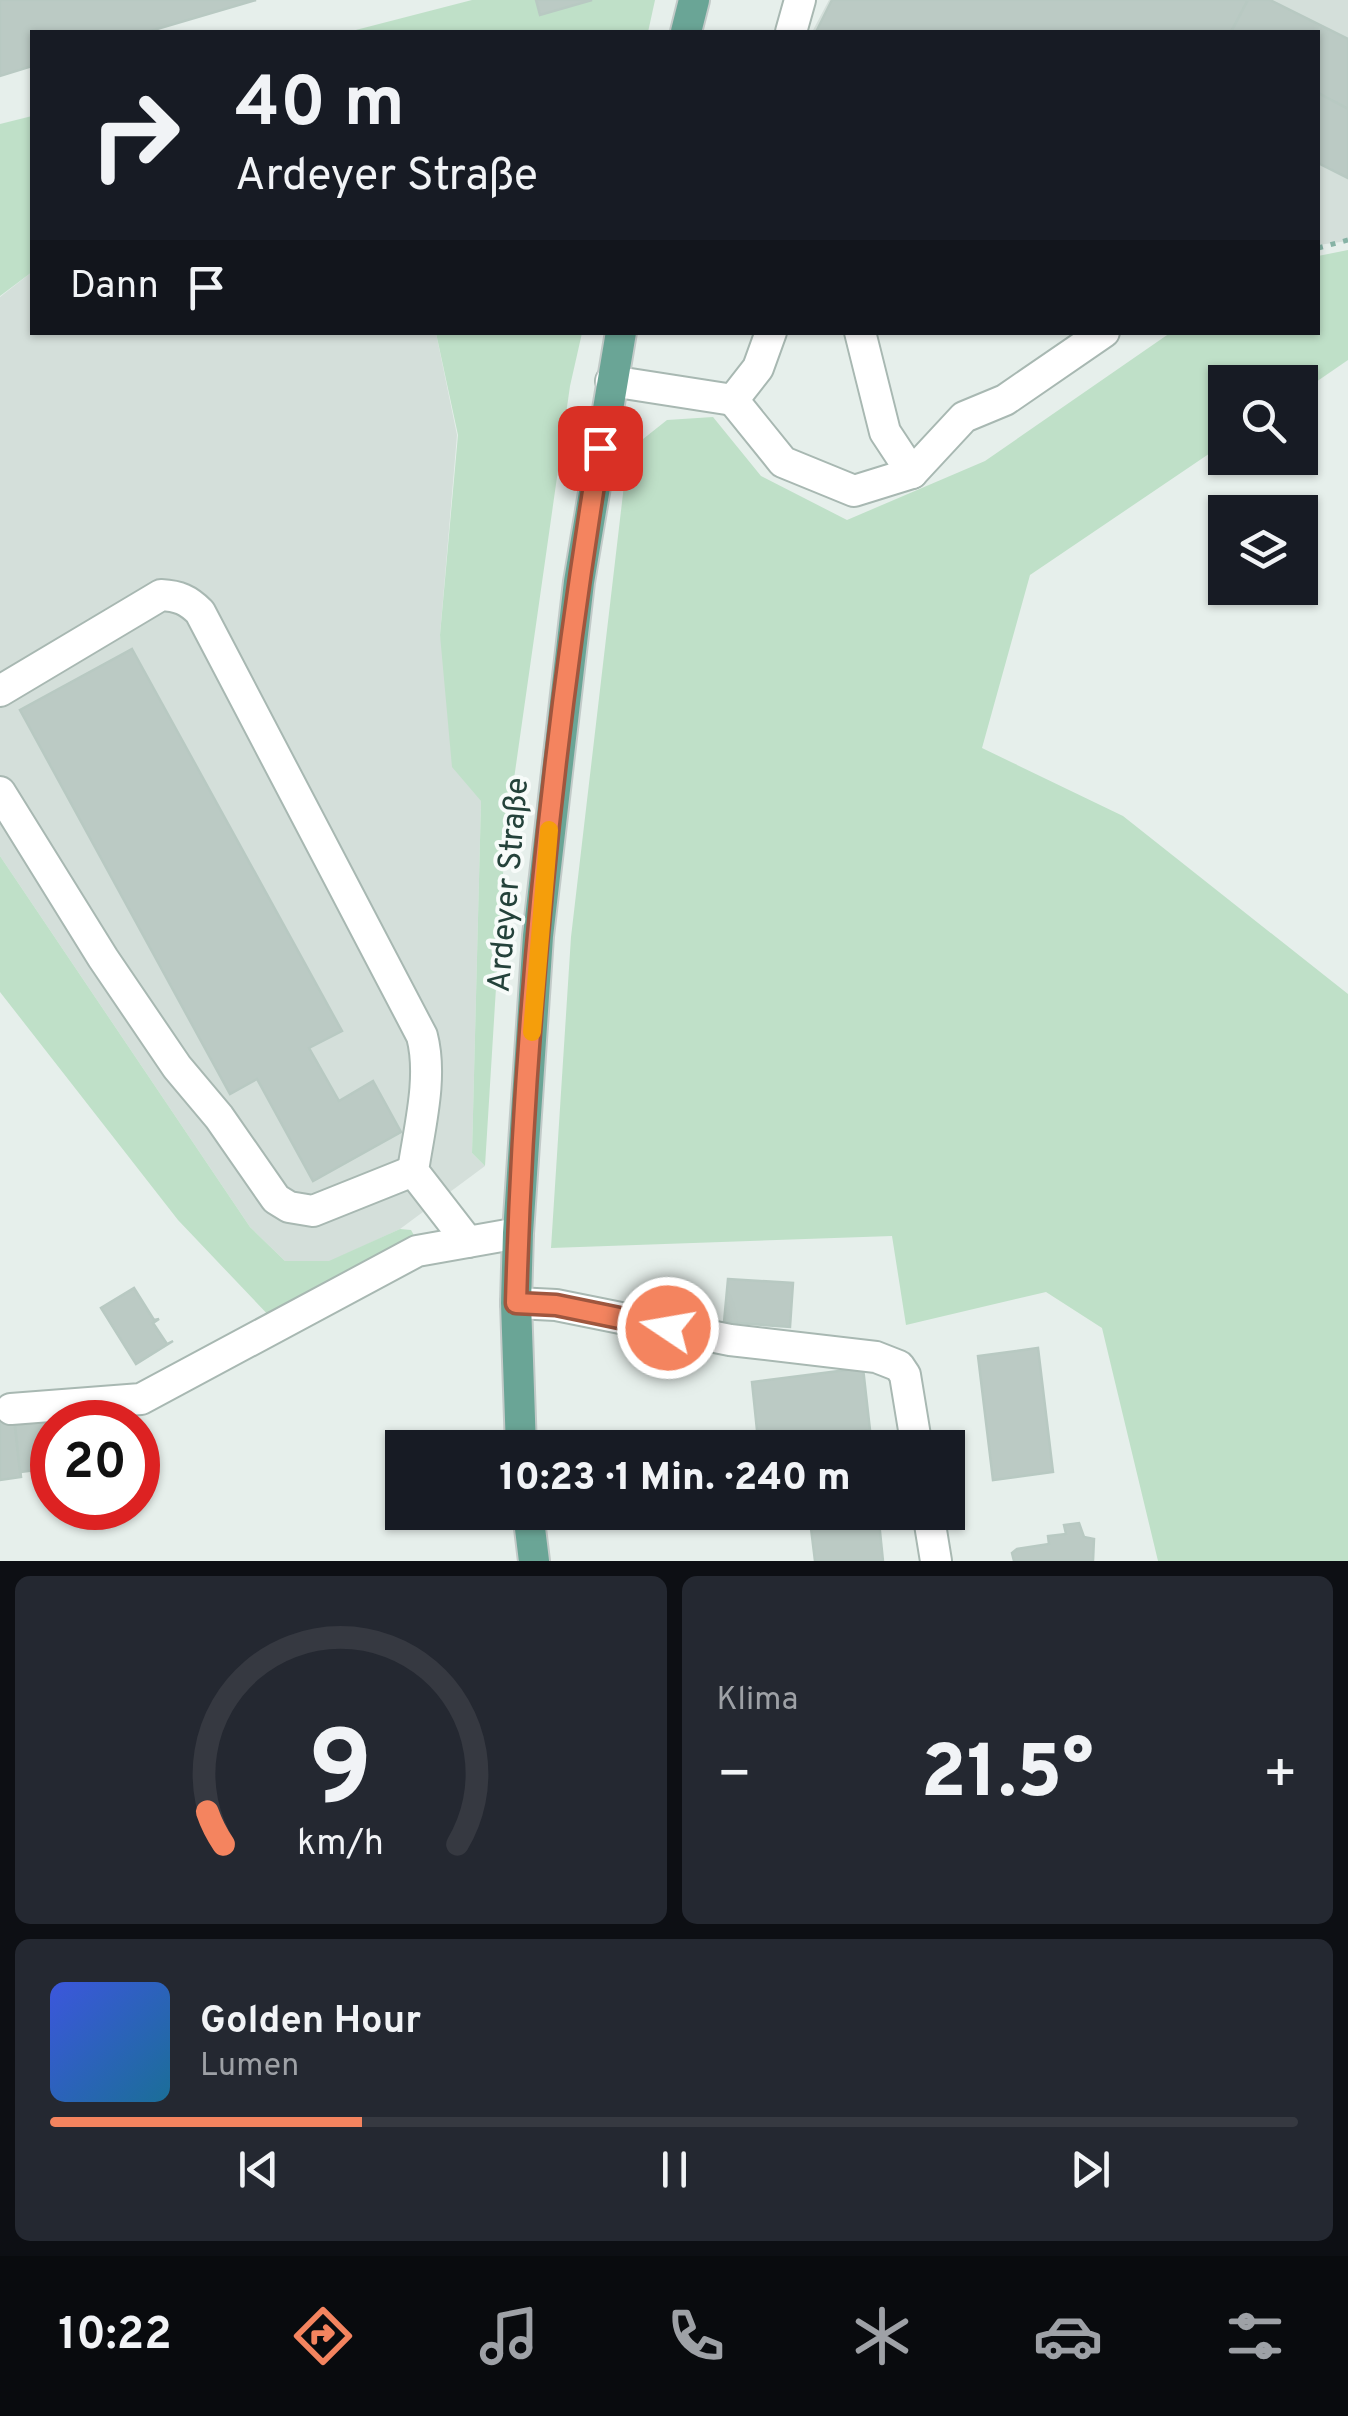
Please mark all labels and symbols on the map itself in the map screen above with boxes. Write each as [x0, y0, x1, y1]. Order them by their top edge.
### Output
pin [558, 406, 643, 491]
street label: Ardeyer Straße [481, 776, 539, 994]
position arrow [616, 1276, 720, 1380]
speed limit sign: 20 [30, 1400, 160, 1530]

